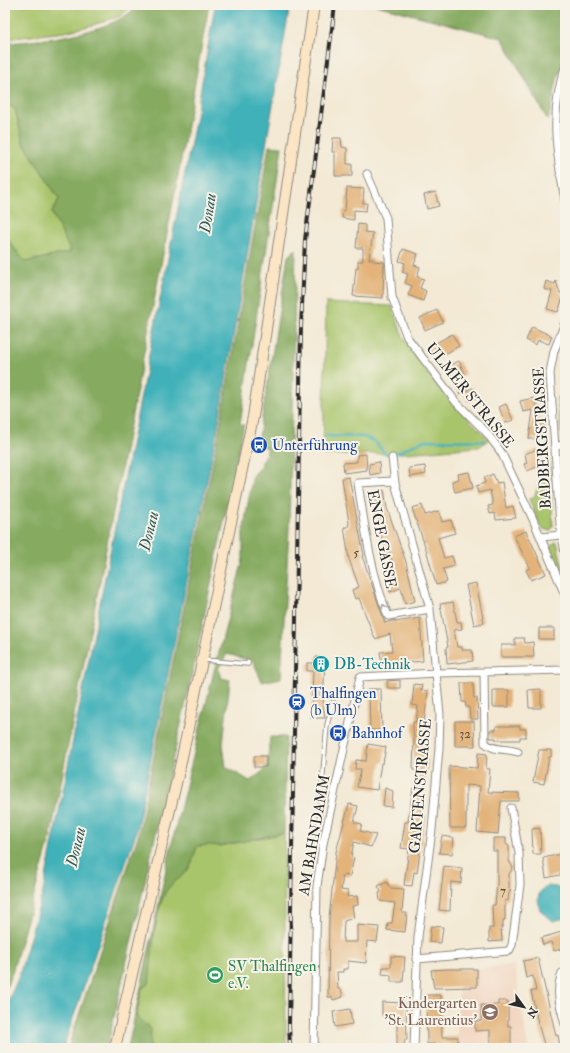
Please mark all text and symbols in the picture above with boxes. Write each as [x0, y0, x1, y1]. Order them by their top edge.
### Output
water label: Donau [195, 191, 221, 235]
street label: ULMER STRASSE [421, 339, 518, 452]
street label: BADBERGSTRASSE [529, 366, 556, 510]
bus stop icon: Unterführung [249, 435, 269, 455]
place label: Unterführung [272, 436, 358, 455]
street label: ENGE GASSE [363, 488, 400, 590]
water label: Donau [135, 509, 163, 554]
house number: 5 [353, 545, 359, 561]
one-way arrow [381, 604, 389, 611]
building icon: DB-Technik [311, 654, 331, 674]
place label: DB-Technik [334, 655, 411, 674]
place label: Thalfingen (b Ulm) [310, 684, 377, 720]
station icon: Thalfingen (b Ulm) [287, 692, 307, 712]
street label: GARTENSTRASSE [405, 718, 436, 854]
bus stop icon: Bahnhof [328, 723, 348, 743]
place label: Bahnhof [351, 724, 405, 743]
house number: 32 [459, 726, 471, 742]
street label: AM BAHNDAMM [294, 773, 335, 898]
water label: Donau [62, 825, 90, 870]
house number: 7 [500, 883, 506, 899]
place label: SV Thalfingen e.V. [228, 957, 317, 993]
sports icon: SV Thalfingen e.V. [205, 965, 225, 985]
north arrow [504, 987, 544, 1027]
place label: Kindergarten 'St. Laurentius' [384, 994, 477, 1030]
school or university icon: Kindergarten 'St. Laurentius' [480, 1002, 500, 1022]
text: N [523, 1004, 541, 1021]

